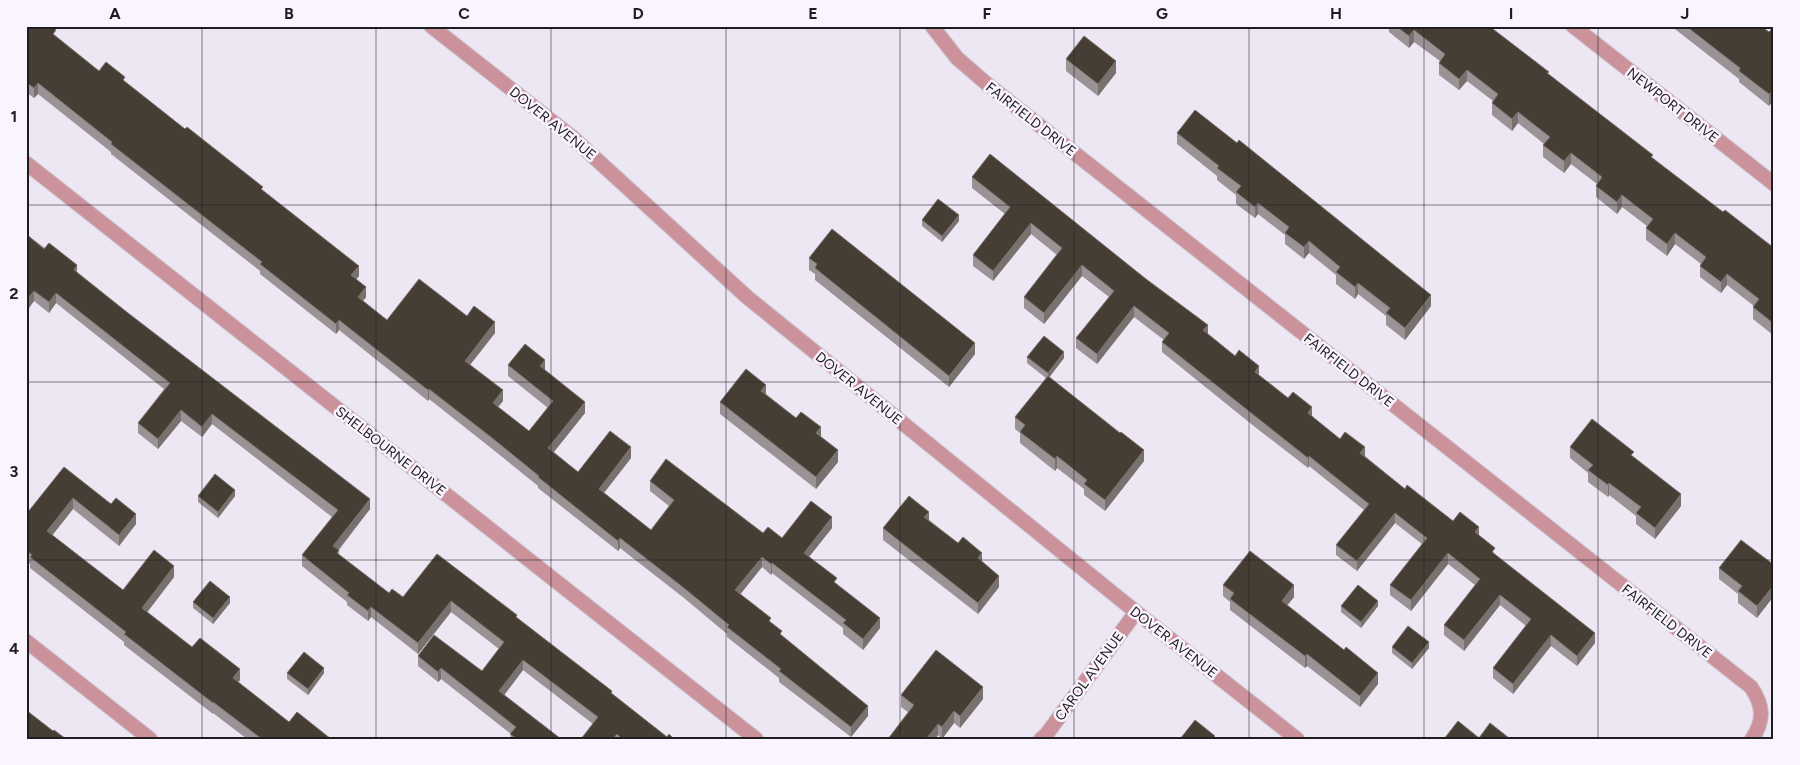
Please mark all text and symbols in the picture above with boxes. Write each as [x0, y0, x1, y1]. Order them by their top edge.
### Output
text: A [109, 4, 121, 23]
text: B [284, 4, 294, 23]
text: C [458, 4, 470, 23]
text: D [632, 4, 644, 23]
text: E [808, 4, 818, 23]
text: F [983, 4, 992, 23]
text: G [1156, 4, 1168, 23]
text: H [1330, 4, 1342, 23]
text: I [1509, 4, 1513, 23]
text: J [1681, 4, 1689, 23]
street label: NEWPORT DRIVE [1623, 64, 1722, 146]
street label: FAIRFIELD DRIVE [982, 79, 1079, 160]
street label: DOVER AVENUE [506, 83, 599, 163]
text: 1 [11, 107, 17, 126]
text: 2 [9, 284, 19, 303]
street label: FAIRFIELD DRIVE [1300, 330, 1397, 411]
street label: DOVER AVENUE [812, 348, 905, 428]
street label: SHELBOURNE DRIVE [332, 403, 449, 500]
text: 3 [10, 462, 19, 481]
street label: FAIRFIELD DRIVE [1618, 581, 1715, 662]
street label: DOVER AVENUE [1127, 603, 1221, 682]
street label: CAROL AVENUE [1051, 628, 1127, 724]
text: 4 [9, 639, 19, 658]

